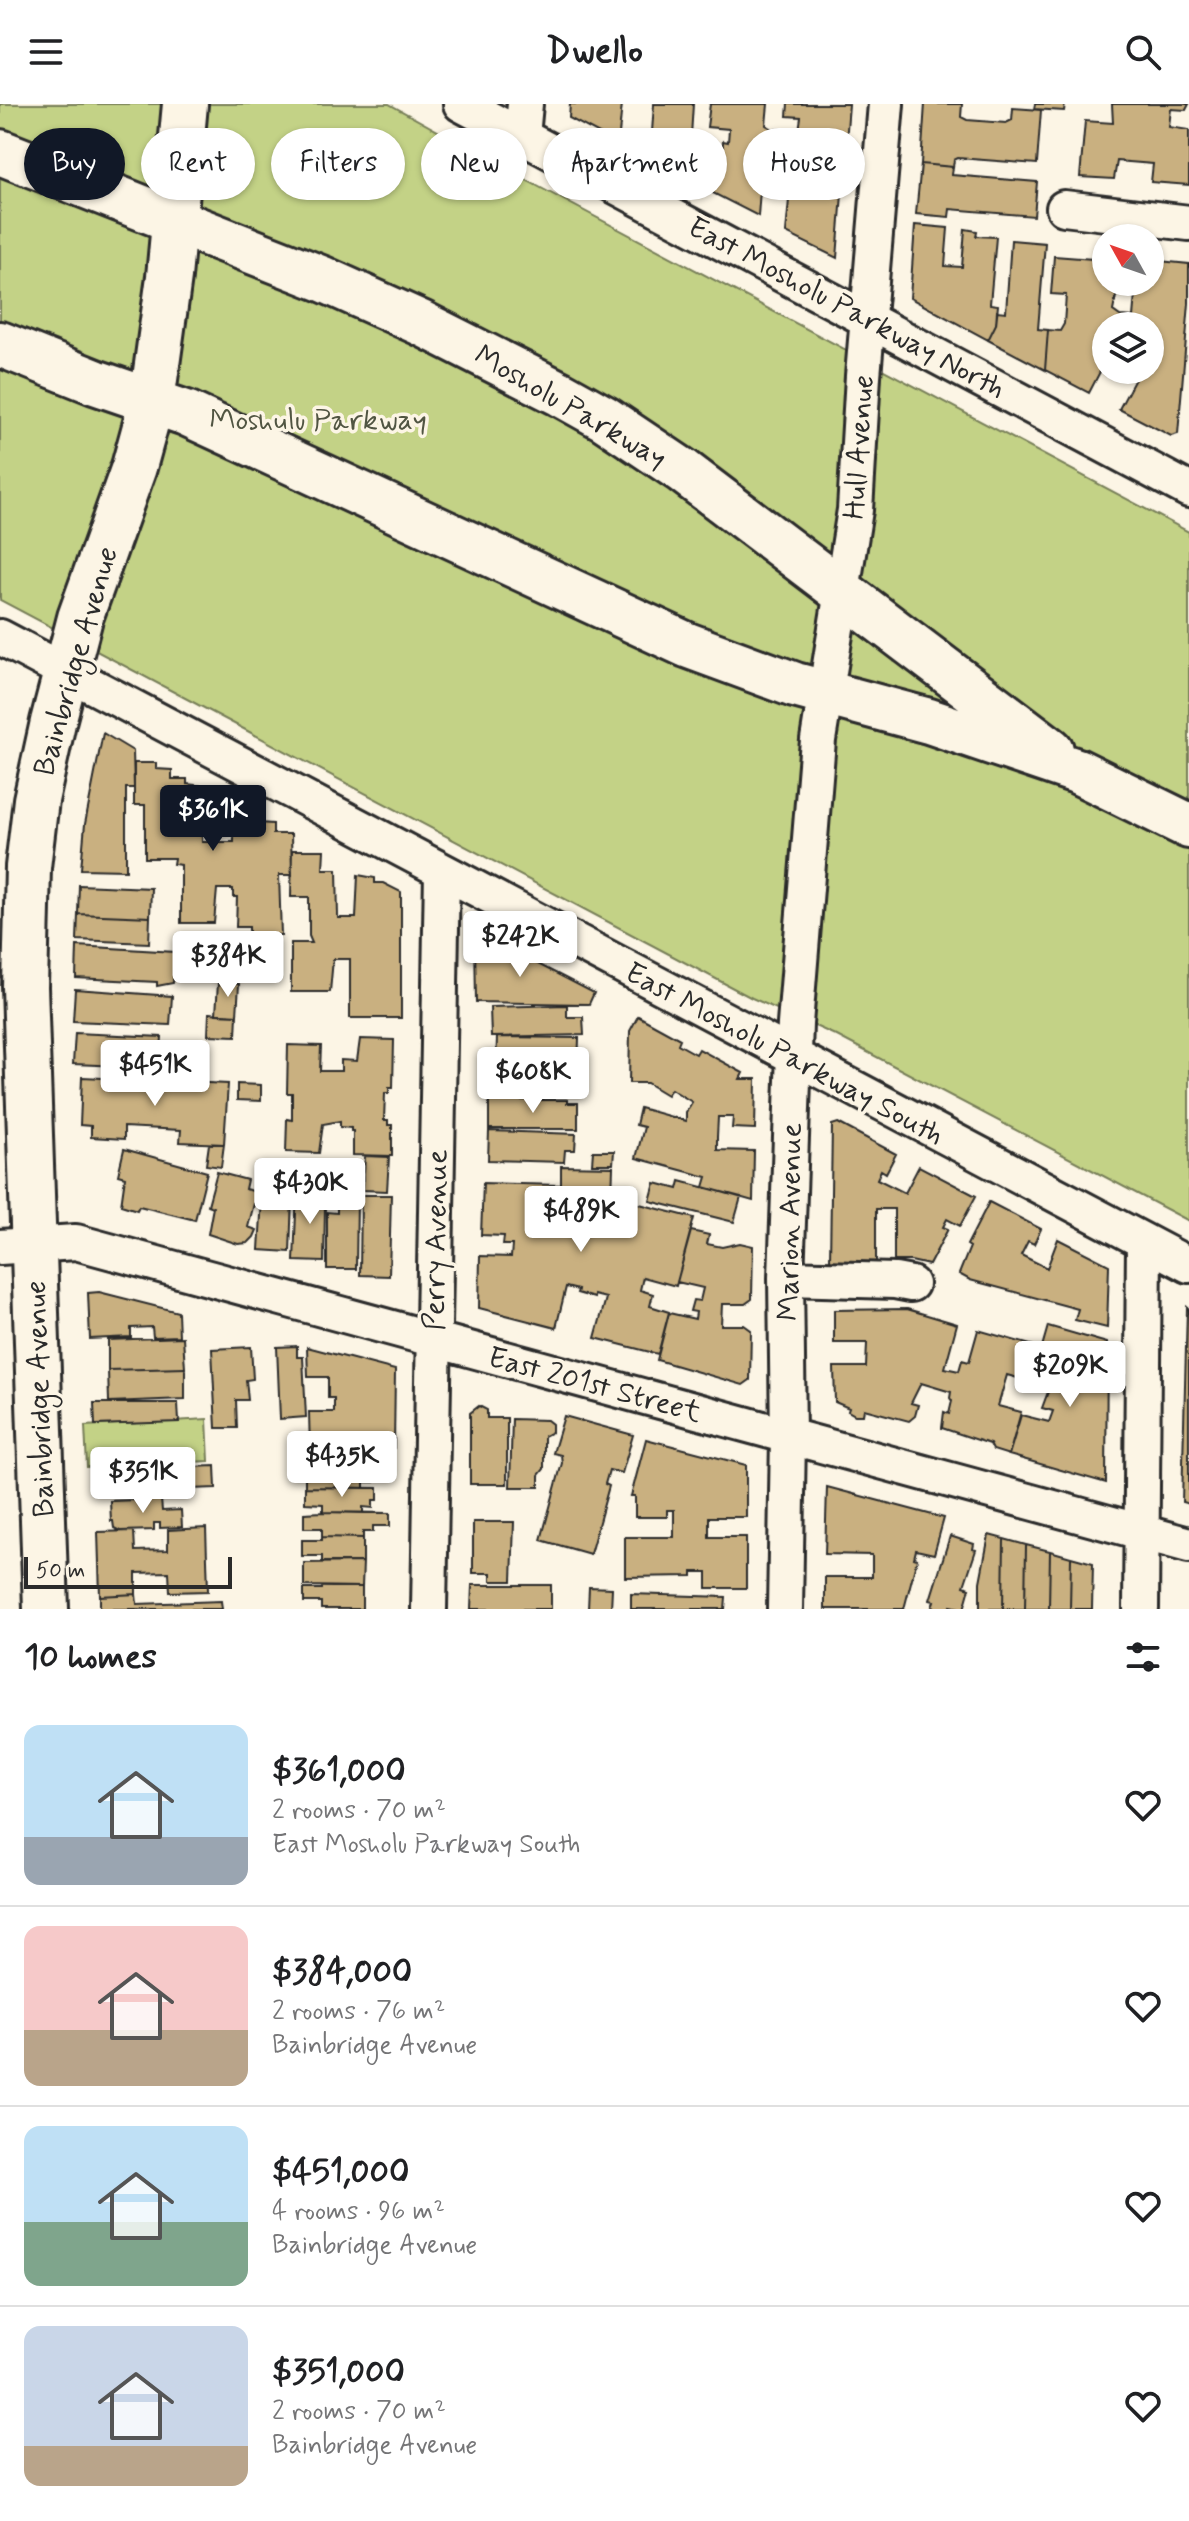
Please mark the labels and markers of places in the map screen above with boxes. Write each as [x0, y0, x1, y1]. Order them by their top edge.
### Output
pin: $361K [157, 785, 269, 853]
pin: $242K [464, 911, 576, 979]
pin: $384K [172, 931, 284, 999]
pin: $451K [99, 1040, 211, 1108]
pin: $608K [477, 1047, 589, 1115]
pin: $430K [254, 1158, 366, 1226]
pin: $489K [525, 1186, 637, 1254]
pin: $209K [1014, 1341, 1126, 1409]
pin: $435K [286, 1431, 398, 1499]
pin: $351K [87, 1447, 199, 1515]

